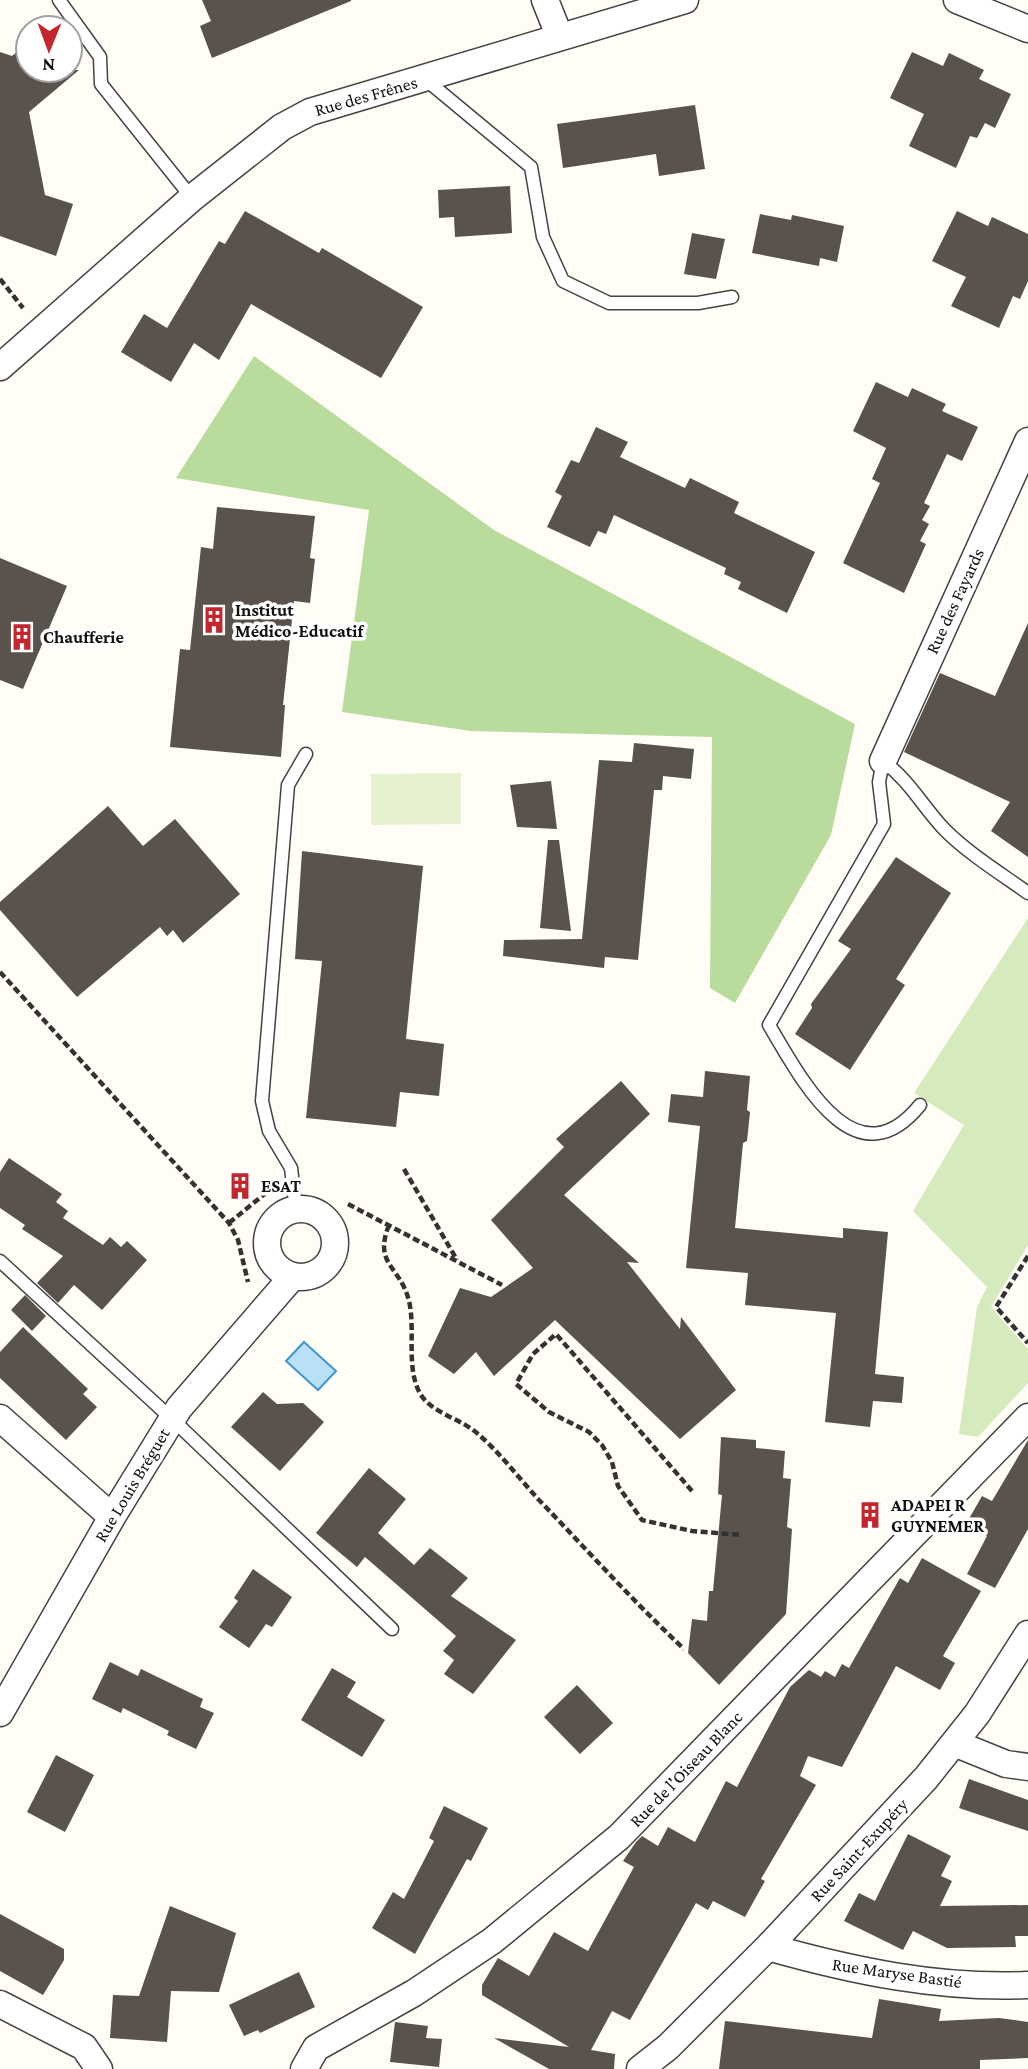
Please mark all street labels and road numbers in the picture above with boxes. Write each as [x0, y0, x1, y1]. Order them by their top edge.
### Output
street label: Rue des Frênes [312, 72, 420, 120]
street label: Rue des Fayards [922, 545, 988, 657]
street label: Rue Louis Bréguet [90, 1424, 174, 1545]
street label: Rue de l'Oiseau Blanc [626, 1707, 747, 1831]
street label: Rue Saint-Exupéry [806, 1794, 912, 1906]
street label: Rue Maryse Bastié [831, 1954, 963, 1992]

